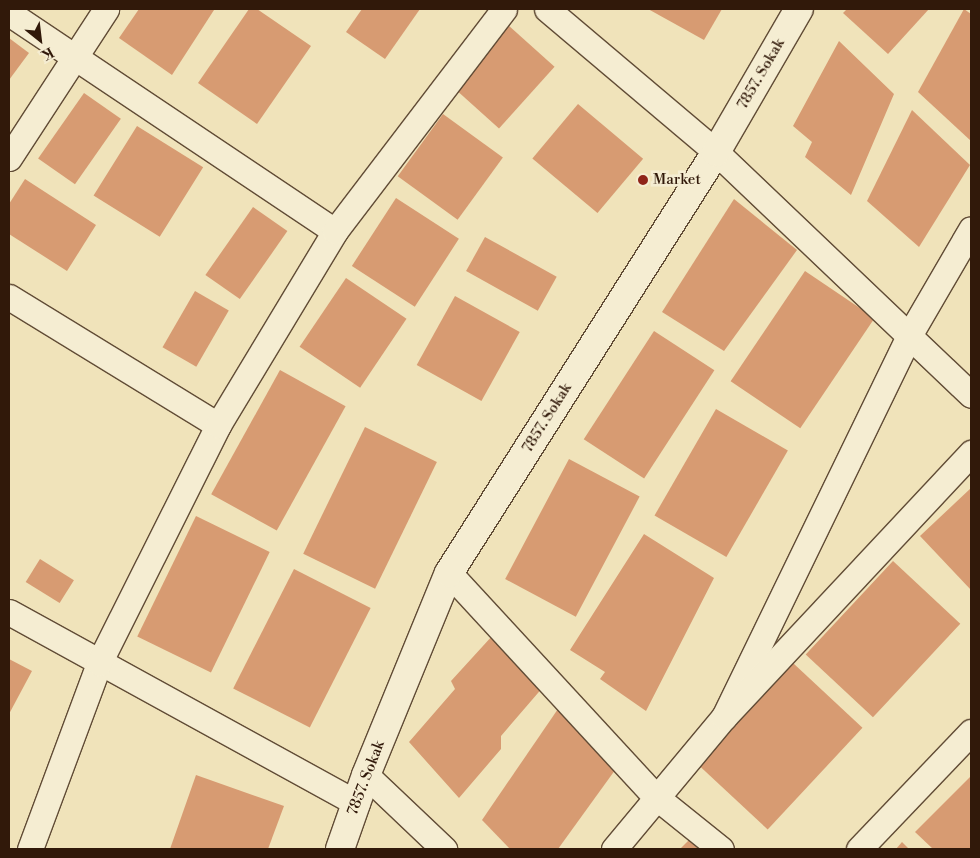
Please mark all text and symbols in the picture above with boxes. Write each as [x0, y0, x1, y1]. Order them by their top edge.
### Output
north arrow [15, 15, 65, 65]
street label: 7857. Sokak [734, 35, 788, 113]
text: K [38, 42, 57, 64]
place label: Market [653, 171, 701, 189]
marker: Market [637, 174, 649, 186]
street label: 7857. Sokak [519, 380, 575, 456]
street label: 7857. Sokak [344, 738, 388, 818]

